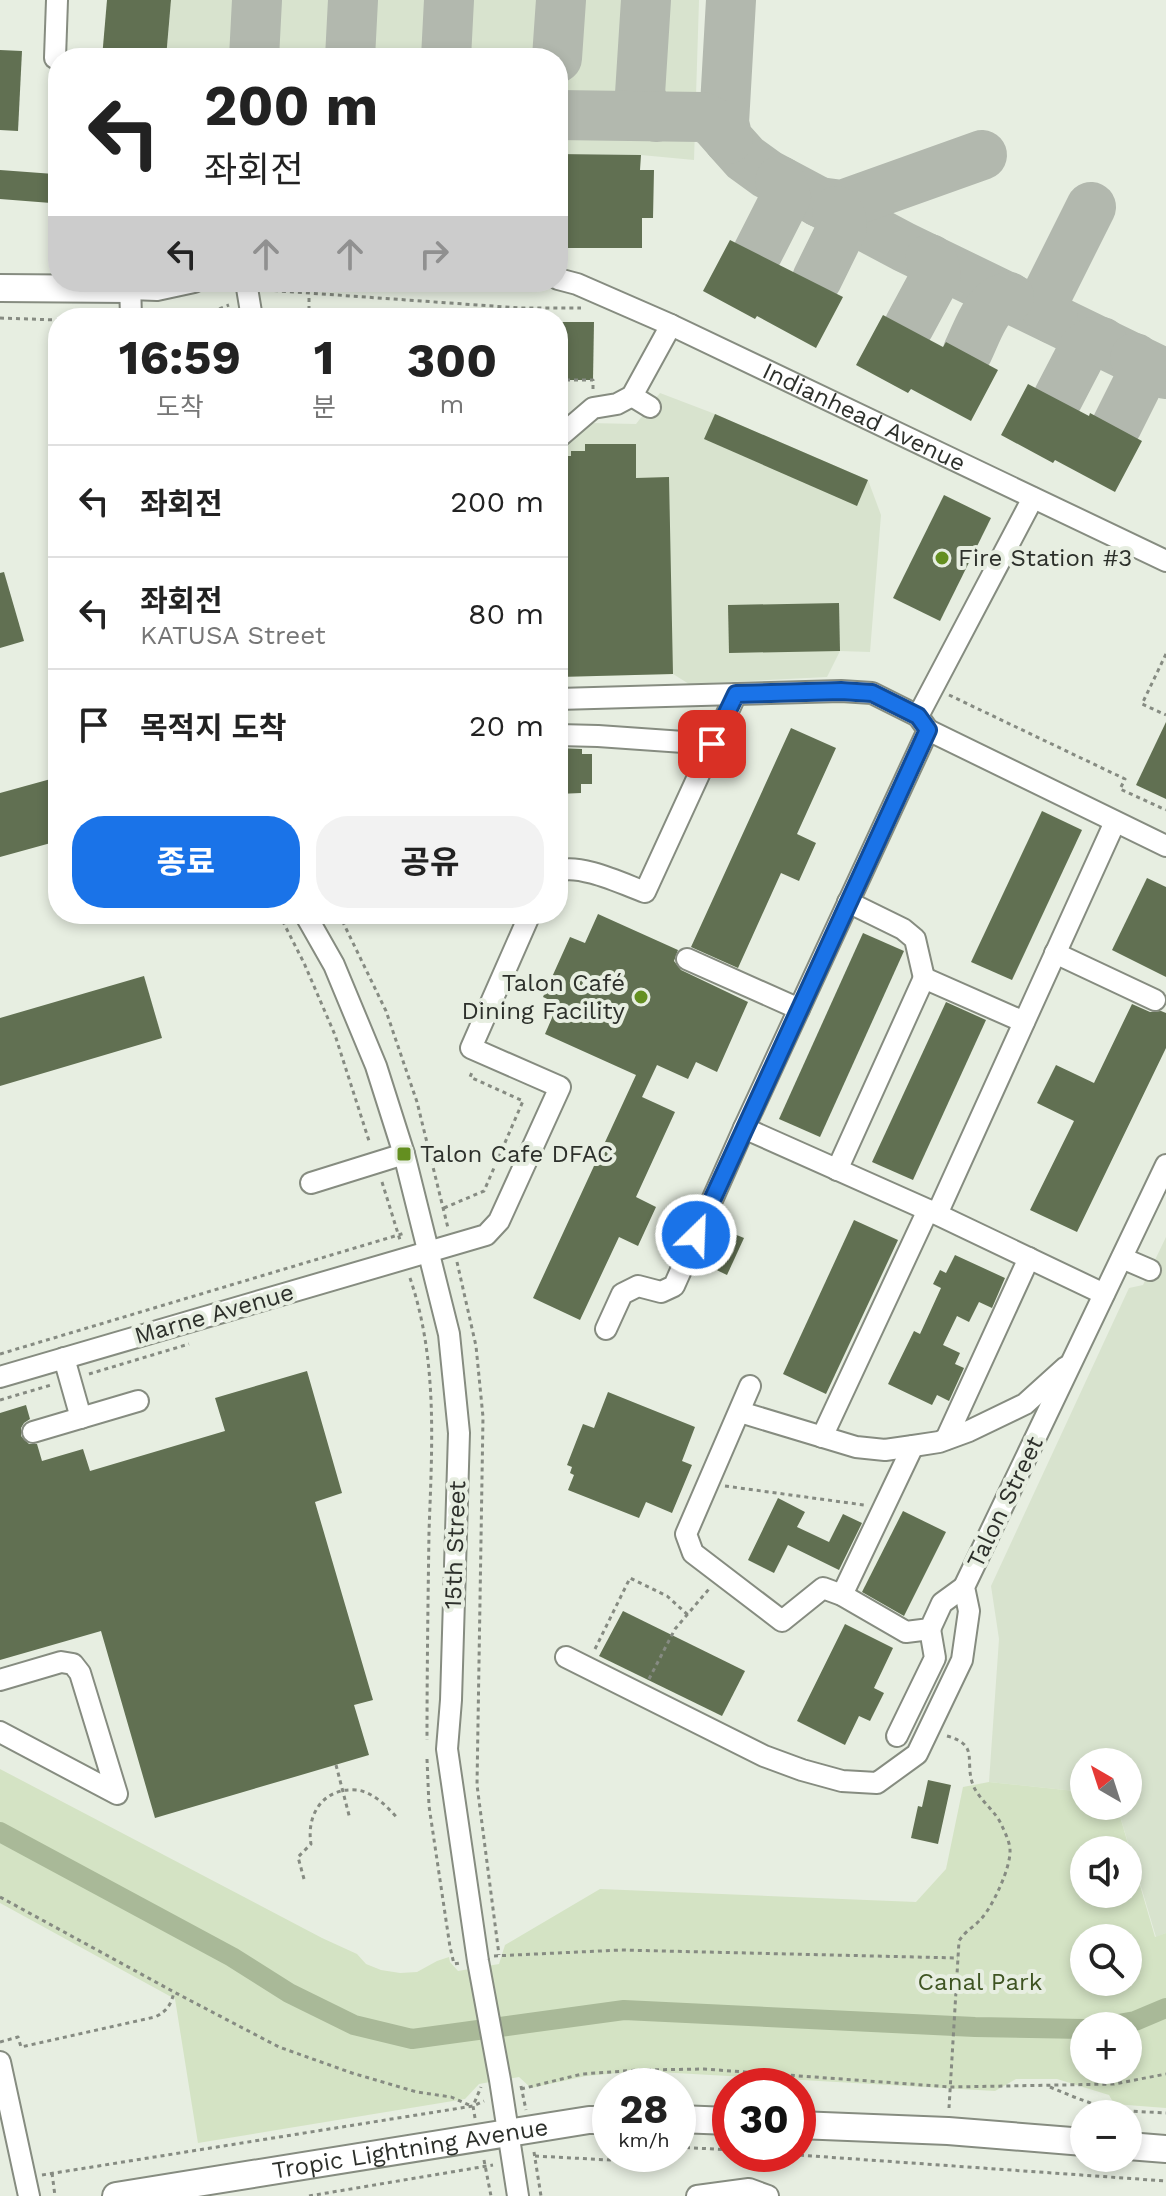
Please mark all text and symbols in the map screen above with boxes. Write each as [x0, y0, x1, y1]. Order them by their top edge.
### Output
text: 200 m [204, 73, 378, 139]
icon: left [72, 80, 176, 184]
text: 좌회전 [204, 149, 303, 191]
icon: left [160, 232, 204, 276]
icon: ahead [244, 232, 288, 276]
icon: ahead [328, 232, 372, 276]
icon: right [412, 232, 456, 276]
text: 16:59 [119, 329, 241, 386]
text: 1 [314, 329, 334, 386]
text: 300 [407, 332, 497, 389]
street label: Indianhead Avenue [758, 357, 970, 477]
text: m [440, 389, 464, 419]
text: 도착 [156, 392, 204, 422]
text: 분 [312, 392, 336, 422]
icon: left [72, 479, 116, 523]
text: 200 m [450, 484, 544, 519]
text: 좌회전 [140, 486, 223, 521]
place label: Fire Station #3 [958, 544, 1132, 572]
marker: Fire Station #3 [933, 549, 951, 567]
text: 좌회전 [140, 583, 223, 618]
icon: left [72, 591, 116, 635]
text: 80 m [468, 596, 544, 631]
text: KATUSA Street [140, 620, 326, 650]
icon: arrive [72, 703, 116, 747]
text: 20 m [469, 708, 544, 743]
text: 목적지 도착 [140, 710, 287, 745]
pin [678, 710, 746, 778]
icon: arrive [690, 722, 734, 766]
button: 종료 [72, 816, 300, 908]
button: 공유 [316, 816, 544, 908]
place label: Talon Café Dining Facility [461, 969, 626, 1025]
marker: Talon Café Dining Facility [632, 988, 650, 1006]
place label: Talon Cafe DFAC [420, 1140, 614, 1168]
marker: Talon Cafe DFAC [395, 1145, 413, 1163]
position arrow [654, 1193, 738, 1277]
street label: Marne Avenue [131, 1278, 297, 1350]
street label: Talon Street [961, 1432, 1049, 1572]
street label: 15th Street [439, 1480, 471, 1610]
north arrow [1070, 1748, 1142, 1820]
map controls [1070, 1748, 1142, 2172]
button: sound [1070, 1836, 1142, 1908]
button: search [1070, 1924, 1142, 1996]
park label: Canal Park [918, 1968, 1043, 1996]
button: + [1070, 2012, 1142, 2084]
speed limit sign: 30 [712, 2068, 816, 2172]
text: 28 [620, 2086, 668, 2133]
button: − [1070, 2100, 1142, 2172]
street label: Tropic Lightning Avenue [270, 2113, 550, 2185]
text: km/h [618, 2128, 670, 2152]

